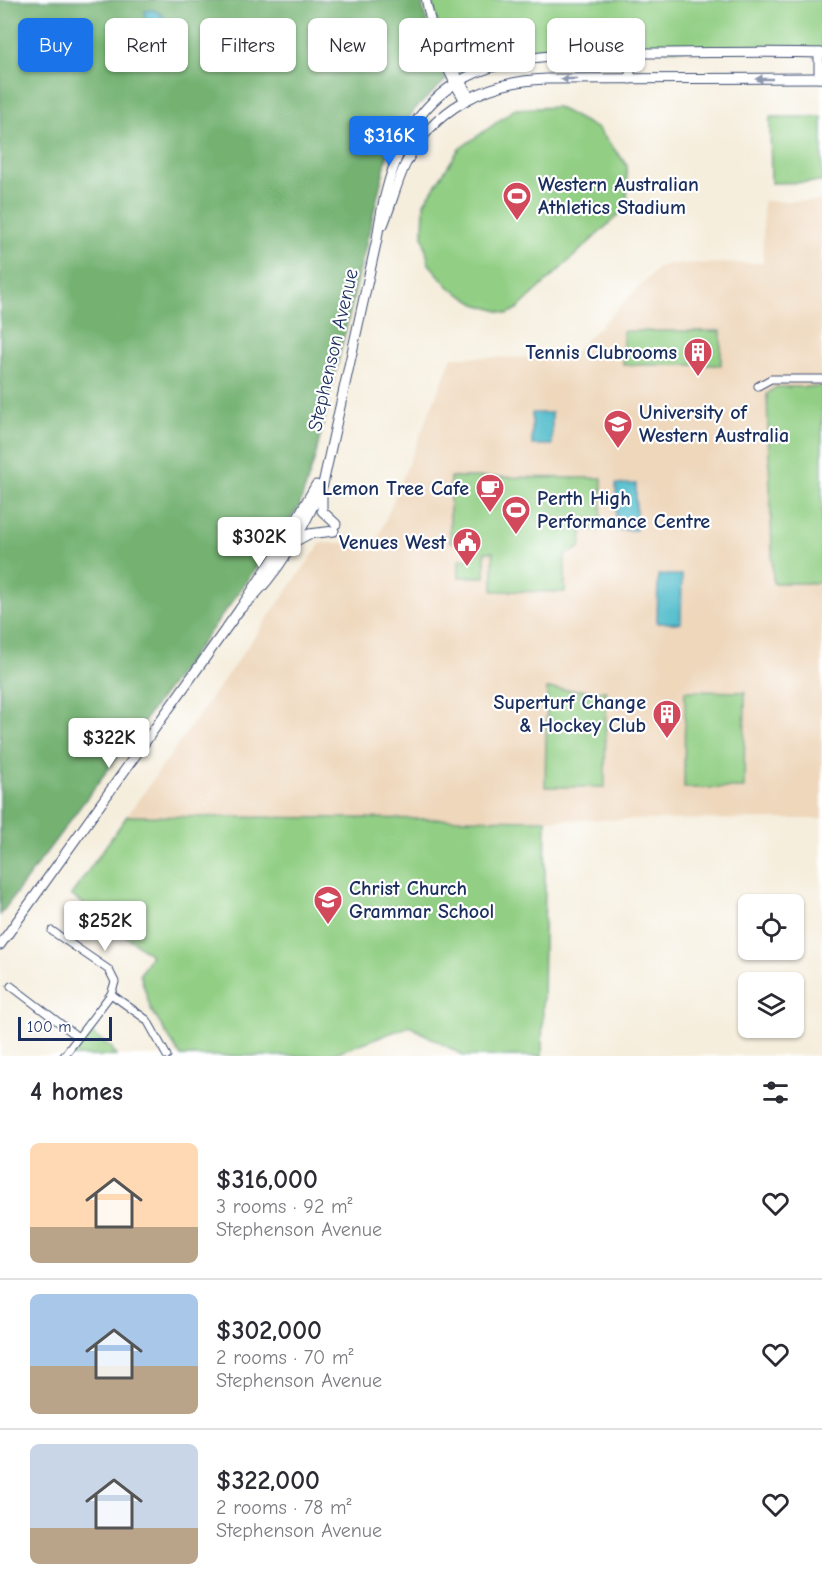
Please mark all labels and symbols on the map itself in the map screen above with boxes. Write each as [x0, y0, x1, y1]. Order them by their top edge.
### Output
one-way arrow [559, 74, 578, 84]
one-way arrow [754, 74, 773, 83]
pin: $316K [347, 116, 431, 167]
place label: Western Australian Athletics Stadium [538, 173, 699, 219]
sports icon: Western Australian Athletics Stadium [501, 180, 533, 222]
street label: Stephenson Avenue [303, 266, 363, 434]
building icon: Tennis Clubrooms [682, 336, 714, 378]
place label: Tennis Clubrooms [526, 341, 677, 364]
place label: University of Western Australia [639, 401, 789, 447]
school or university icon: University of Western Australia [602, 408, 634, 450]
cafe icon: Lemon Tree Cafe [474, 472, 506, 514]
place label: Lemon Tree Cafe [322, 477, 469, 500]
place label: Perth High Performance Centre [537, 487, 710, 533]
sports icon: Perth High Performance Centre [500, 494, 532, 536]
pin: $302K [217, 517, 301, 568]
public building icon: Venues West [451, 526, 483, 568]
place label: Venues West [339, 531, 446, 554]
place label: Superturf Change & Hockey Club [494, 691, 646, 737]
building icon: Superturf Change & Hockey Club [651, 698, 683, 740]
pin: $322K [67, 718, 151, 769]
place label: Christ Church Grammar School [349, 877, 494, 923]
school or university icon: Christ Church Grammar School [312, 884, 344, 926]
pin: $252K [63, 901, 147, 952]
scale bar [18, 1014, 112, 1042]

